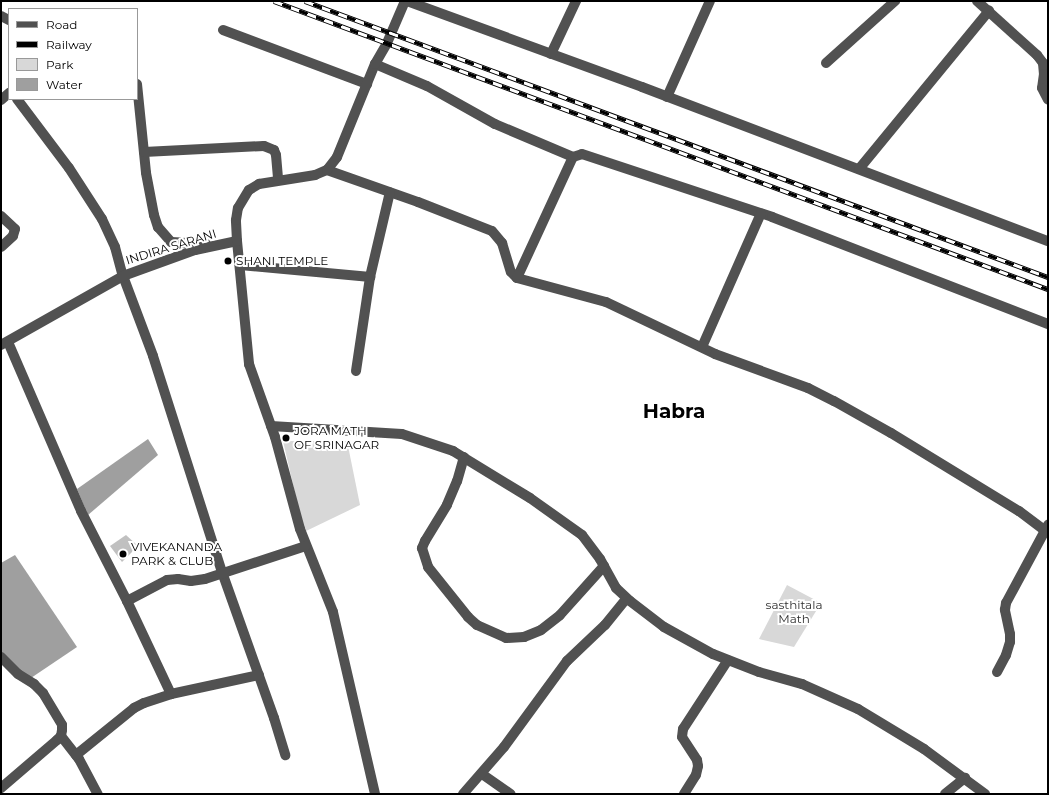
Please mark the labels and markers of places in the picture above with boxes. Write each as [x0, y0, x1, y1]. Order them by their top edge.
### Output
place label: SHANI TEMPLE [236, 254, 328, 268]
marker: SHANI TEMPLE [223, 256, 233, 266]
place label: JORA MATH OF SRINAGAR [294, 424, 379, 452]
marker: JORA MATH OF SRINAGAR [281, 433, 291, 443]
place label: VIVEKANANDA PARK & CLUB [131, 540, 222, 568]
marker: VIVEKANANDA PARK & CLUB [118, 549, 128, 559]

